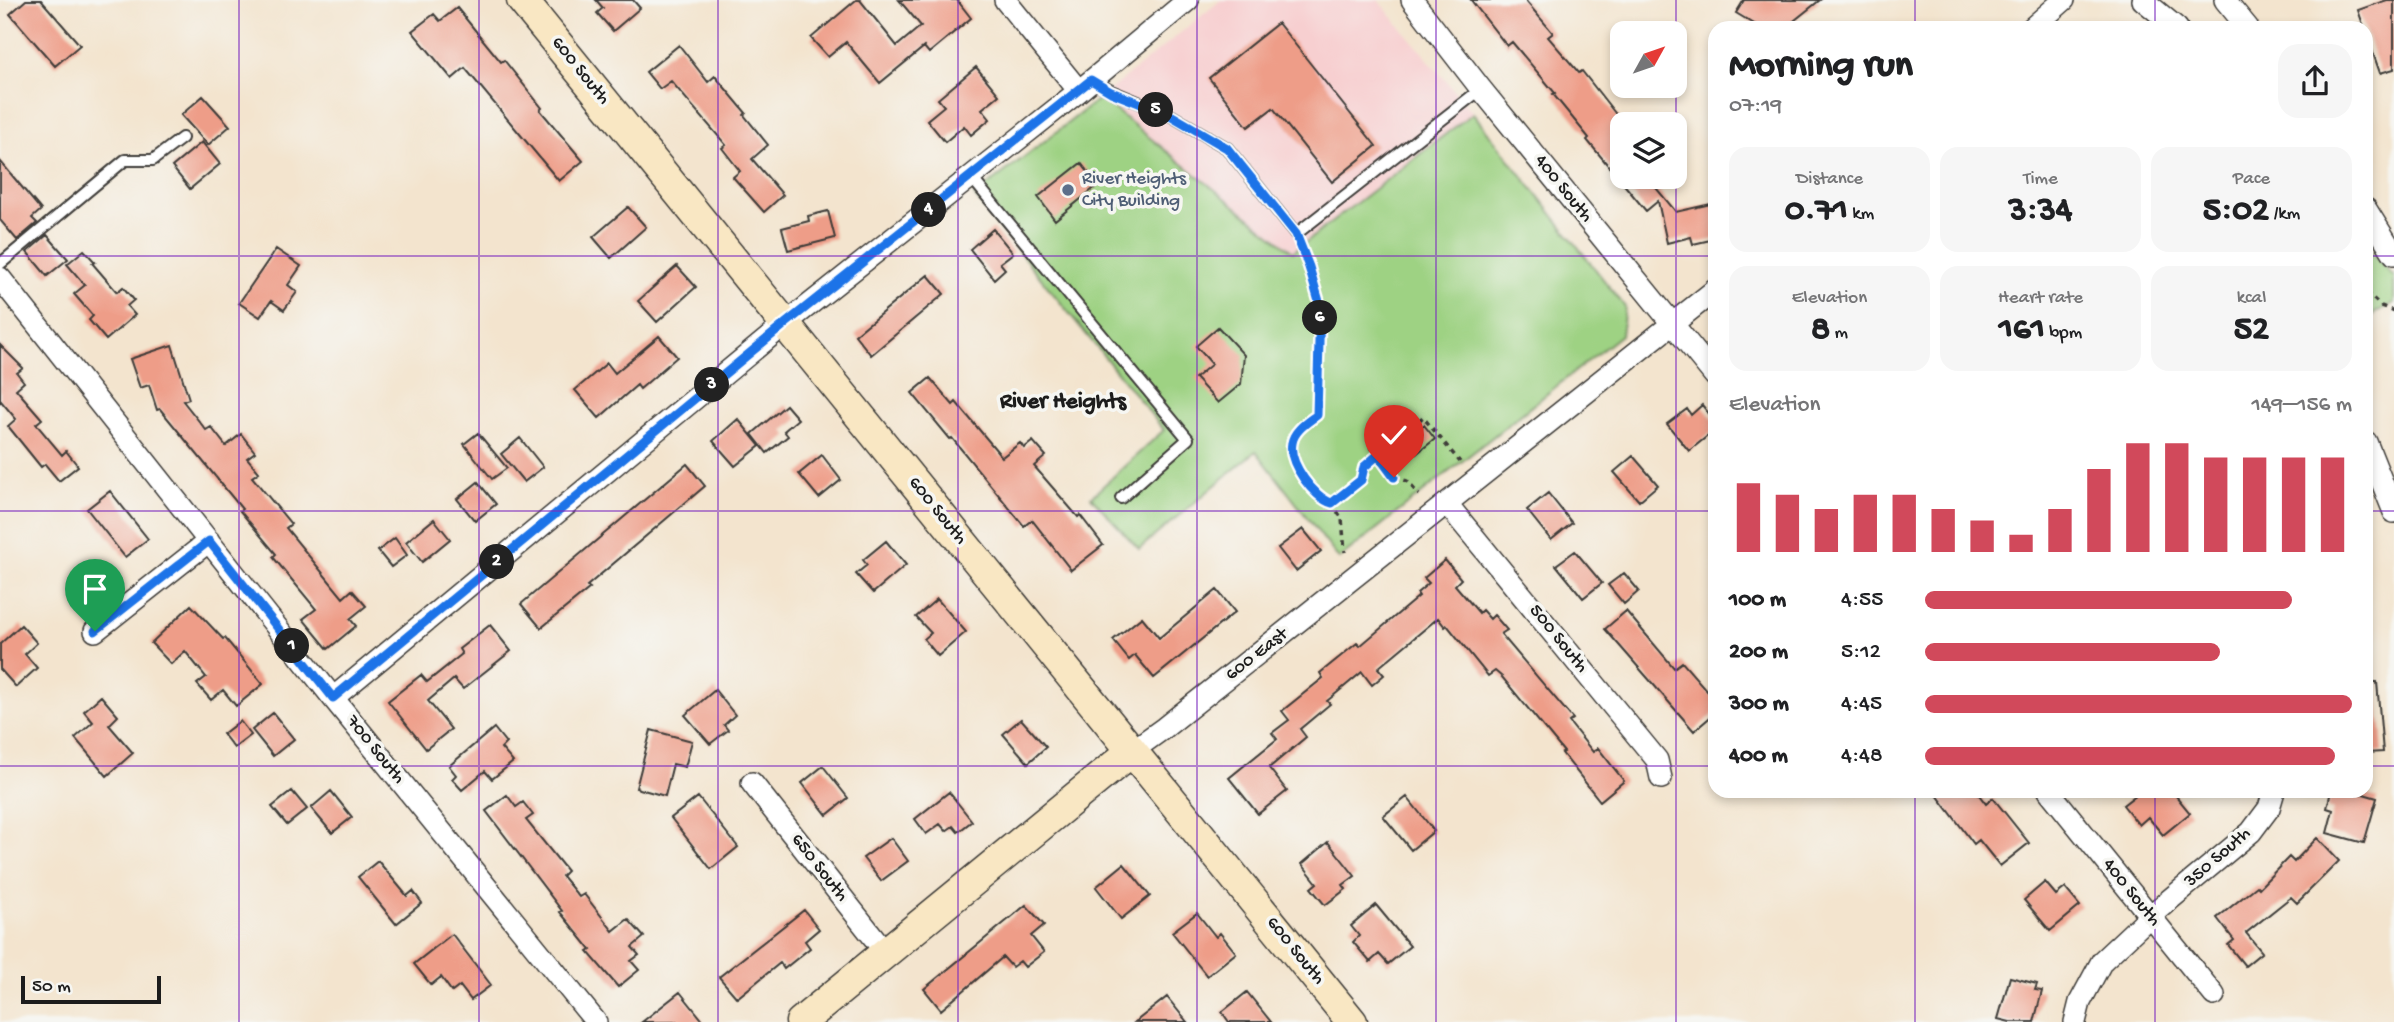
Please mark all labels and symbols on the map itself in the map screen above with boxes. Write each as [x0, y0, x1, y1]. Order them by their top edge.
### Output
north arrow [1610, 21, 1687, 98]
street label: 600 South [545, 32, 615, 110]
pin: 5 [1138, 92, 1174, 128]
street label: 400 South [1529, 150, 1597, 228]
place label: River Heights City Building [1082, 168, 1187, 213]
marker: River Heights City Building [1060, 182, 1076, 198]
pin: 4 [912, 192, 946, 228]
pin: 6 [1302, 300, 1338, 336]
pin: 3 [694, 368, 730, 402]
district label: River Heights [999, 389, 1127, 416]
pin [1364, 405, 1424, 477]
street label: 600 South [902, 472, 972, 550]
pin: 2 [480, 544, 514, 580]
pin [65, 559, 125, 631]
street label: 500 South [1523, 600, 1593, 678]
street label: 600 East [1221, 622, 1295, 686]
pin: 1 [274, 628, 310, 664]
street label: 700 South [340, 710, 410, 789]
street label: 350 South [2179, 823, 2256, 894]
street label: 650 South [785, 829, 853, 907]
street label: 400 South [2097, 854, 2165, 932]
street label: 600 South [1260, 912, 1330, 990]
scale bar [21, 973, 161, 1005]

